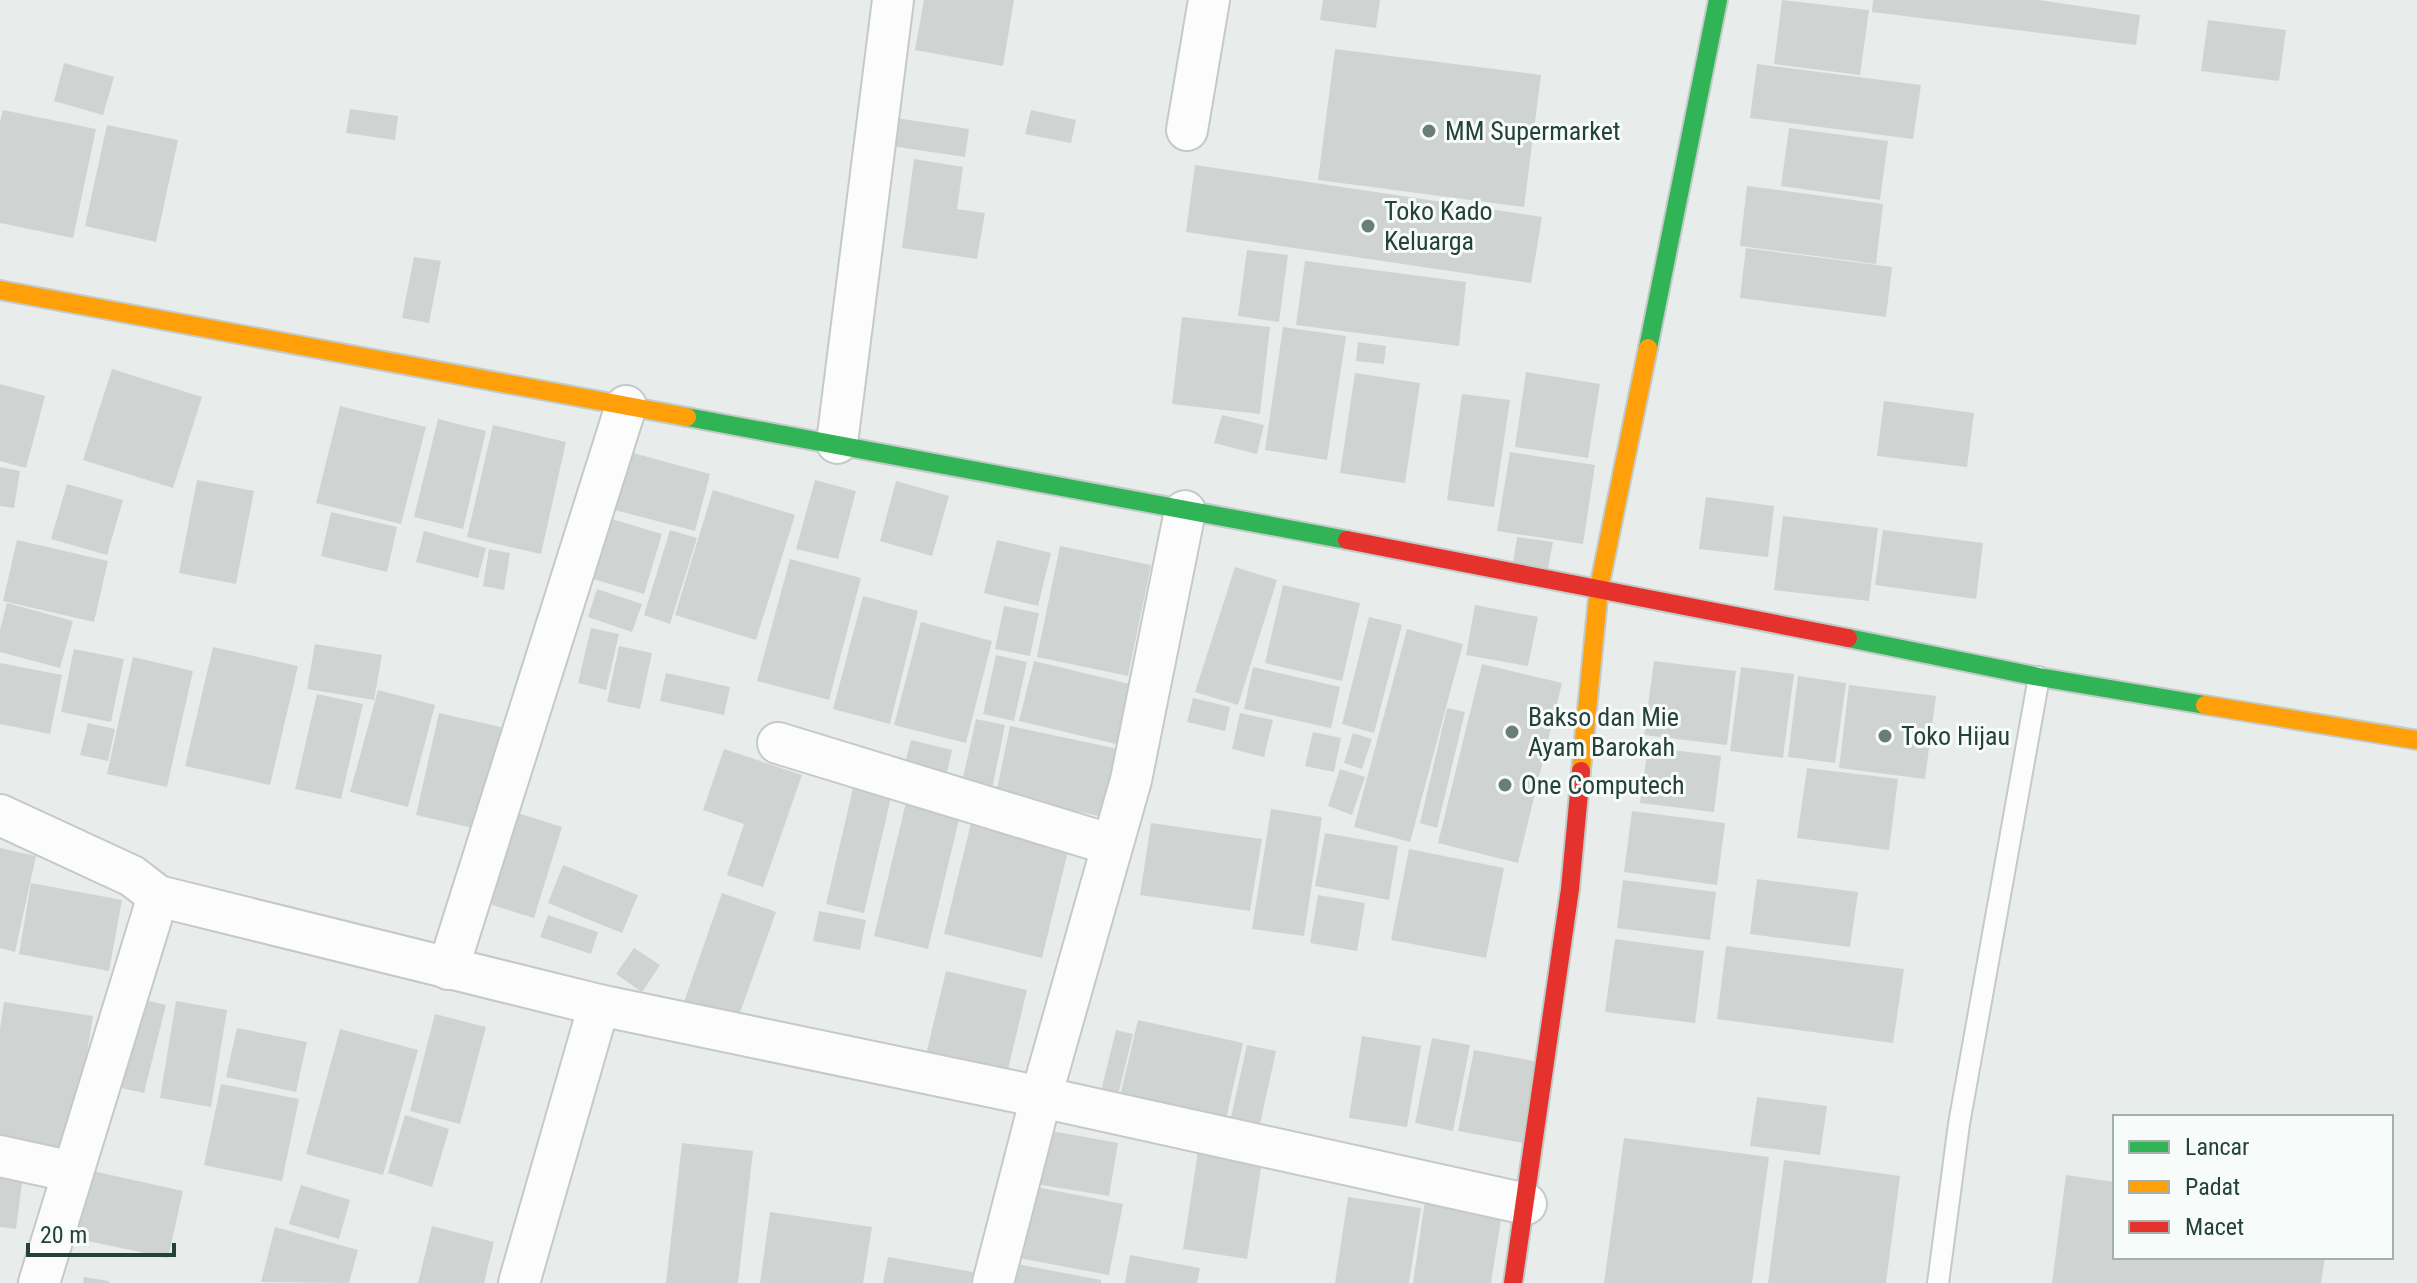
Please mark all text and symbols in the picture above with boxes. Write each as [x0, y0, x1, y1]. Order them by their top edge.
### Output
place label: MM Supermarket [1445, 116, 1621, 146]
marker: MM Supermarket [1420, 122, 1438, 140]
place label: Toko Kado Keluarga [1384, 196, 1493, 256]
marker: Toko Kado Keluarga [1359, 217, 1377, 235]
place label: Bakso dan Mie Ayam Barokah [1528, 702, 1679, 762]
place label: Toko Hijau [1901, 721, 2010, 751]
marker: Bakso dan Mie Ayam Barokah [1503, 723, 1521, 741]
marker: Toko Hijau [1876, 727, 1894, 745]
place label: One Computech [1521, 770, 1685, 800]
marker: One Computech [1496, 776, 1514, 794]
legend [2113, 1115, 2393, 1259]
text: Lancar [2185, 1133, 2249, 1161]
text: Padat [2185, 1173, 2240, 1201]
scale bar [28, 1207, 174, 1257]
text: Macet [2185, 1213, 2244, 1241]
text: 20 m [40, 1221, 87, 1249]

